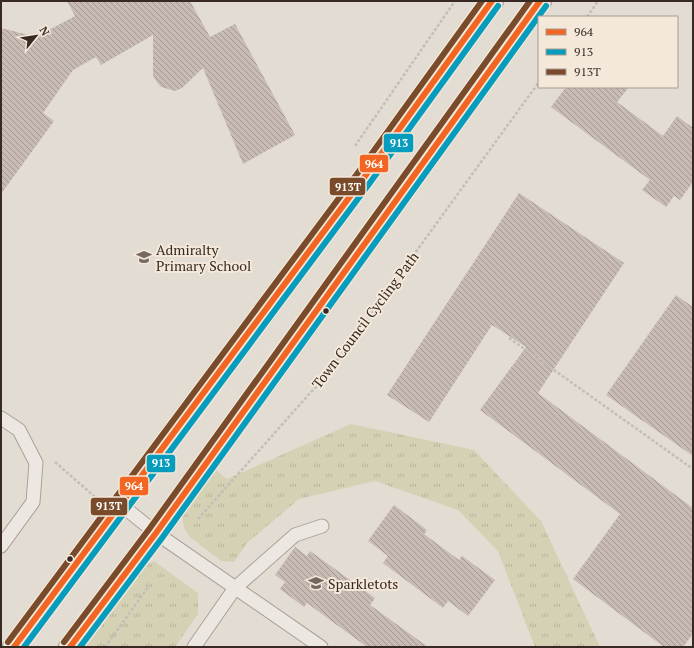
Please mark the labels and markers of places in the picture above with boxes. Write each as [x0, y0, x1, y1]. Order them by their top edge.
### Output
place label: Admiralty Primary School [156, 240, 251, 275]
school or university icon: Admiralty Primary School [135, 248, 153, 266]
unlabelled marker [321, 306, 331, 316]
unlabelled marker [65, 554, 75, 564]
school or university icon: Sparkletots [307, 574, 325, 592]
place label: Sparkletots [328, 574, 398, 593]

